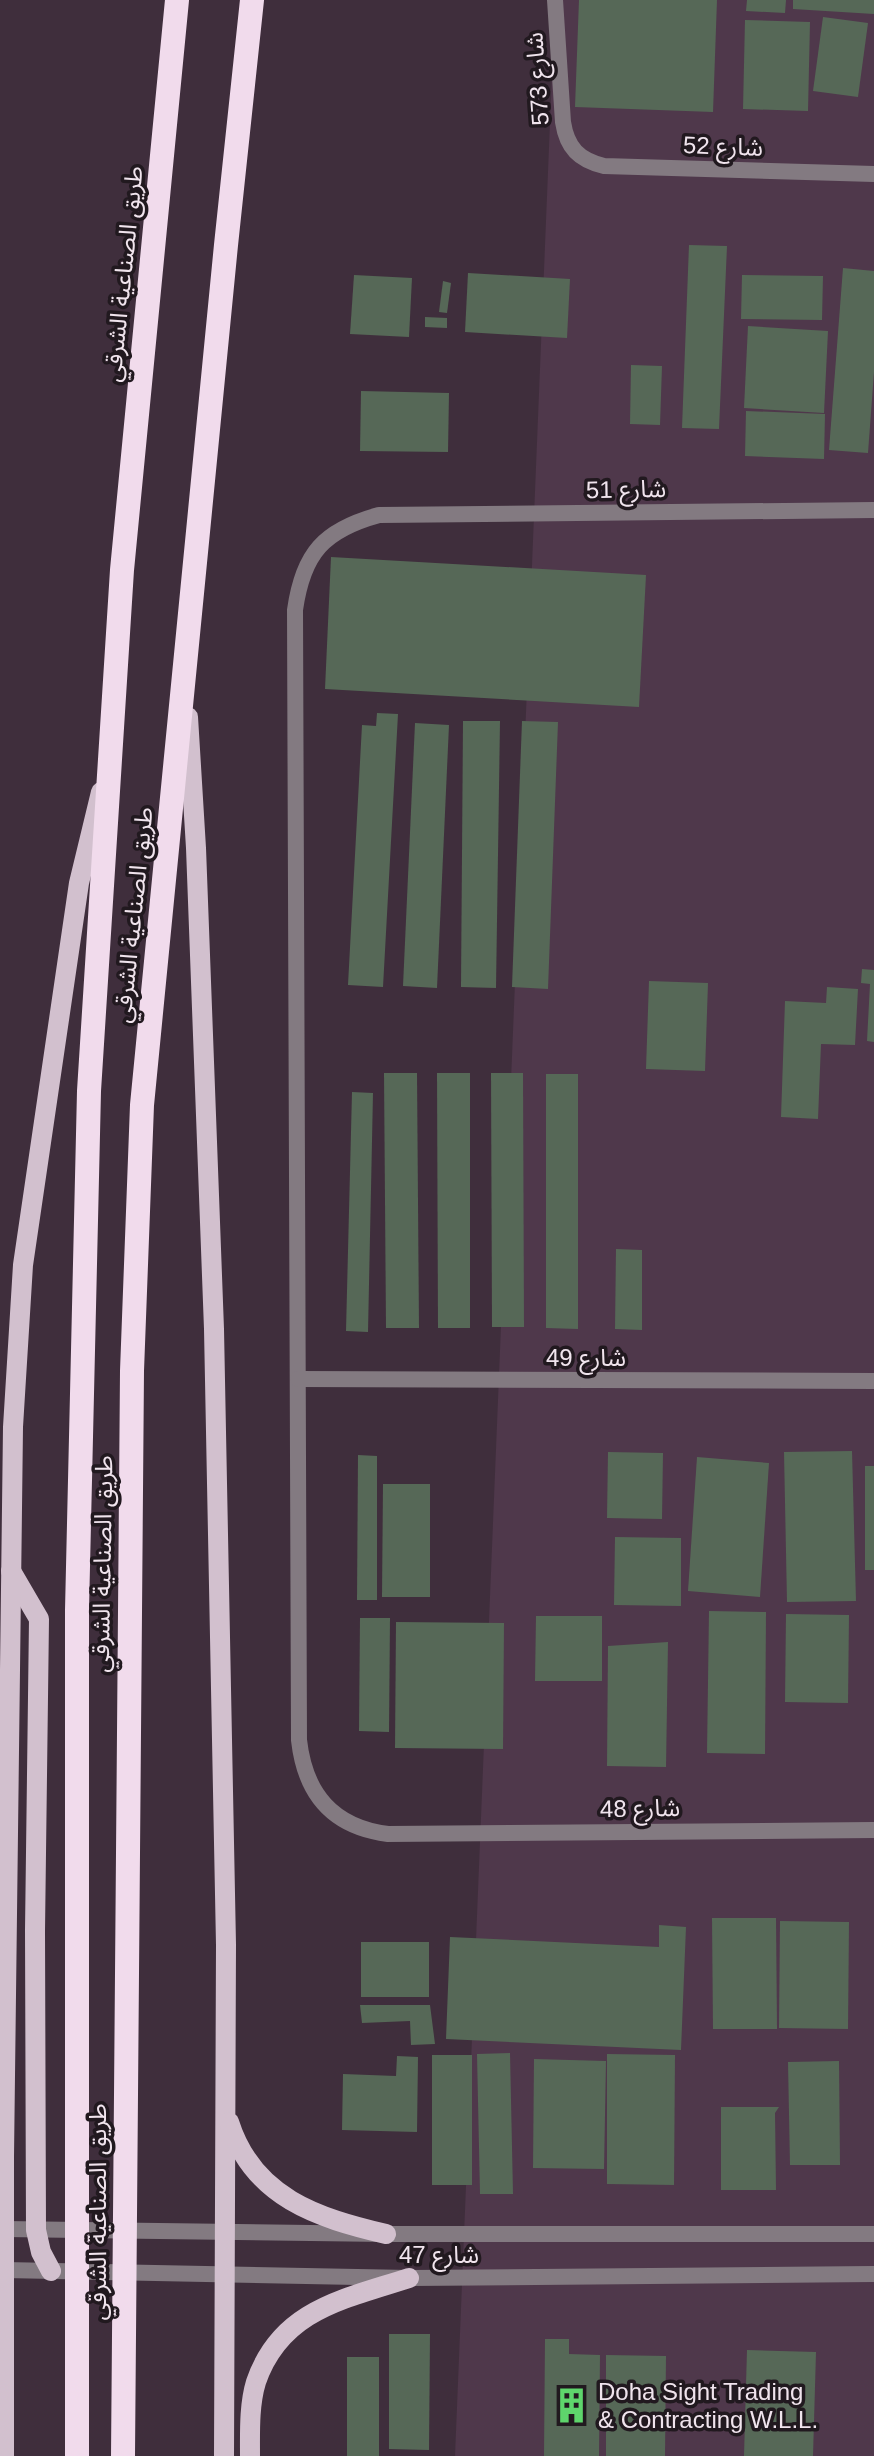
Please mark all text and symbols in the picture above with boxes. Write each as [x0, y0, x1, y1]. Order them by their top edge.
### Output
street label: شارع 573 [520, 31, 558, 127]
street label: شارع 52 [682, 131, 764, 165]
street label: طريق الصناعية الشرقي [98, 165, 153, 384]
street label: شارع 51 [586, 475, 666, 507]
street label: طريق الصناعية الشرقي [108, 806, 163, 1025]
street label: شارع 49 [546, 1344, 626, 1375]
street label: طريق الصناعية الشرقي [87, 1455, 123, 1673]
street label: شارع 48 [600, 1794, 680, 1826]
street label: طريق الصناعية الشرقي [84, 2103, 116, 2321]
street label: شارع 47 [399, 2241, 479, 2272]
place label: Doha Sight Trading & Contracting W.L.L. [598, 2378, 818, 2433]
building icon: Doha Sight Trading & Contracting W.L.L. [553, 2386, 591, 2424]

